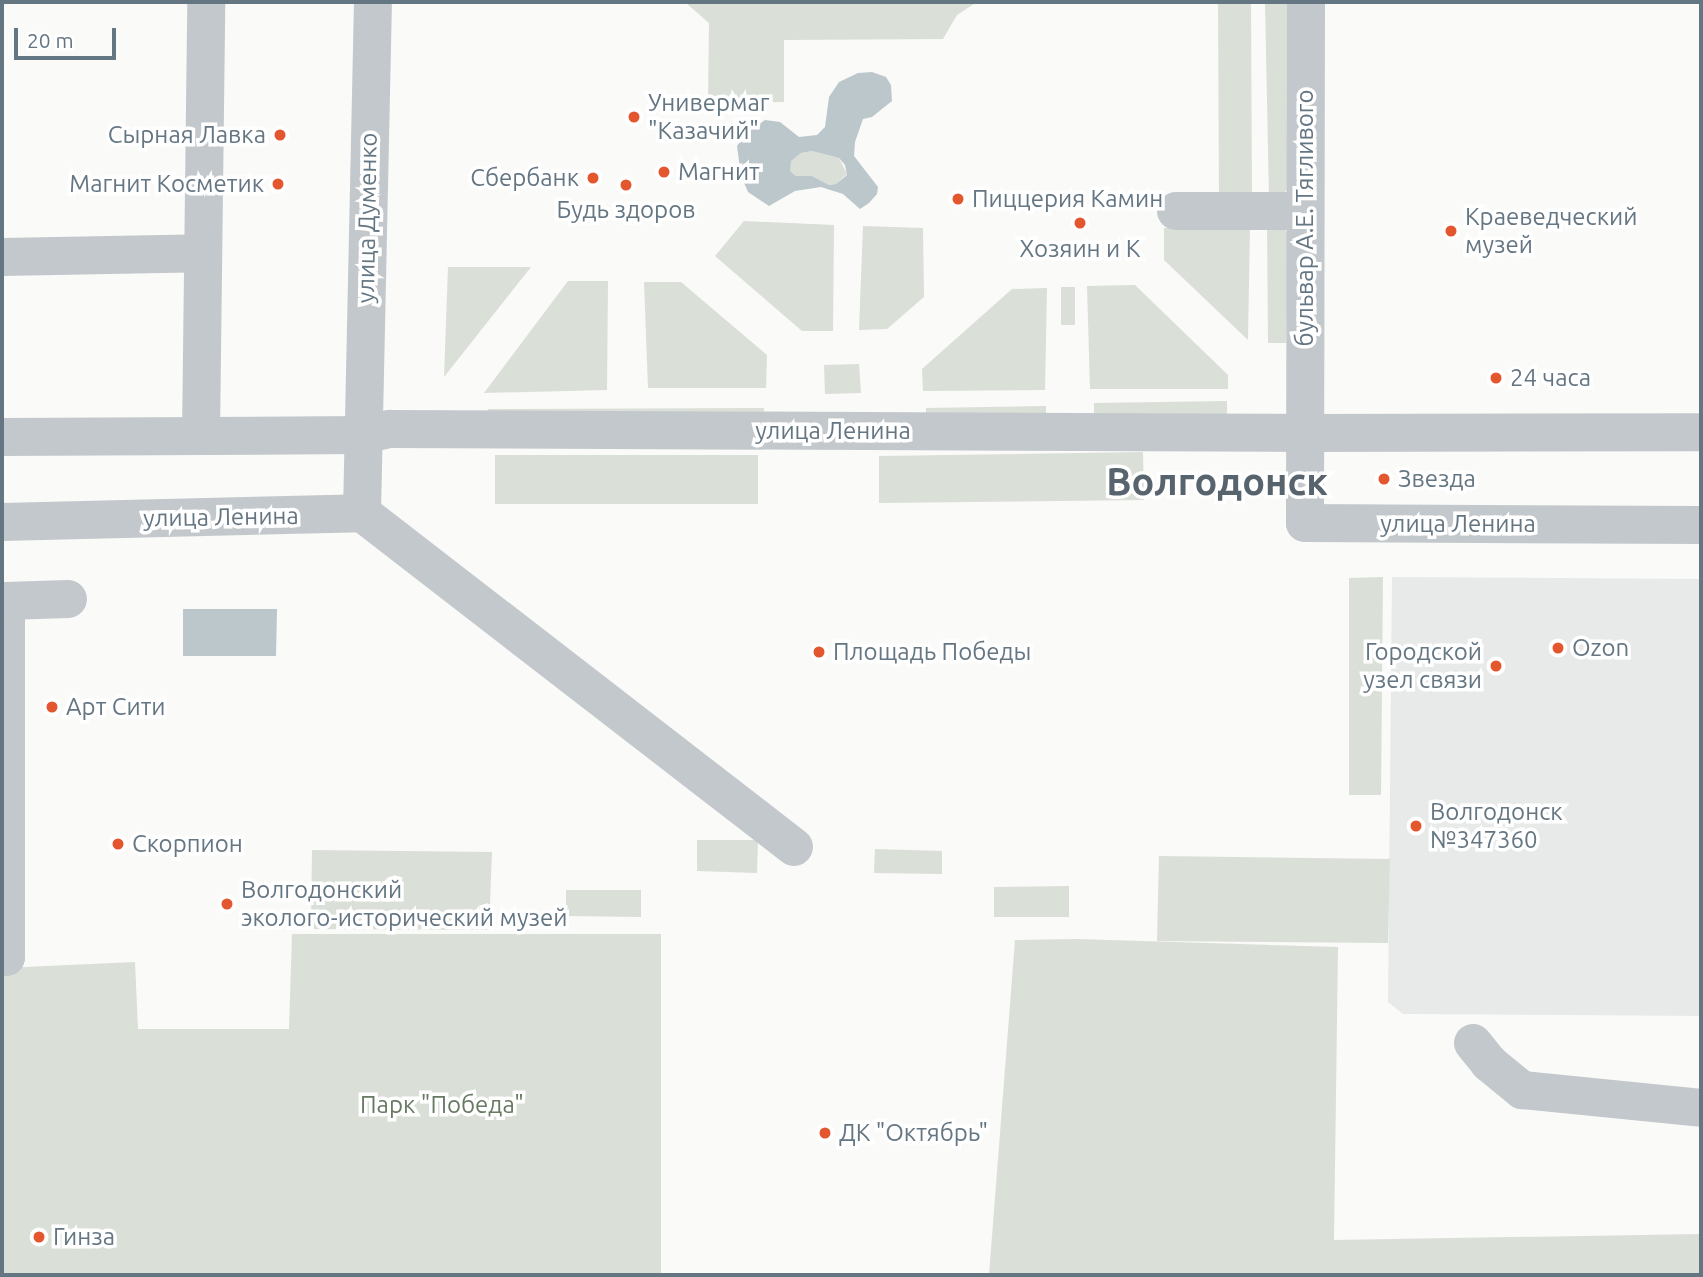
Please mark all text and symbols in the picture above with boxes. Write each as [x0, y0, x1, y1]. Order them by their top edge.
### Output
scale bar [18, 14, 119, 58]
text: 20 m [27, 28, 74, 52]
place label: Универмаг "Казачий" [648, 89, 770, 145]
street label: бульвар А.Е. Тягливого [1291, 89, 1319, 347]
marker: Универмаг "Казачий" [626, 109, 642, 125]
place label: Сырная Лавка [108, 121, 266, 149]
marker: Сырная Лавка [272, 127, 288, 143]
street label: улица Думенко [351, 132, 383, 304]
place label: Магнит [678, 158, 760, 186]
place label: Сбербанк [470, 164, 579, 192]
marker: Магнит [656, 164, 672, 180]
place label: Магнит Косметик [69, 170, 264, 198]
marker: Сбербанк [585, 170, 601, 186]
marker: Магнит Косметик [270, 176, 286, 192]
marker: Будь здоров [618, 177, 634, 193]
place label: Пиццерия Камин [972, 185, 1163, 213]
marker: Пиццерия Камин [950, 191, 966, 207]
place label: Будь здоров [557, 196, 695, 224]
place label: Краеведческий музей [1465, 203, 1638, 259]
marker: Хозяин и К [1072, 215, 1088, 231]
marker: Краеведческий музей [1443, 223, 1459, 239]
place label: Хозяин и К [1020, 235, 1140, 263]
place label: 24 часа [1510, 364, 1591, 392]
marker: 24 часа [1488, 370, 1504, 386]
street label: улица Ленина [755, 417, 911, 445]
district label: Волгодонск [1106, 459, 1328, 505]
place label: Звезда [1398, 465, 1476, 493]
marker: Звезда [1376, 471, 1392, 487]
street label: улица Ленина [143, 501, 299, 533]
street label: улица Ленина [1380, 510, 1536, 538]
place label: Ozon [1572, 634, 1629, 662]
place label: Площадь Победы [833, 638, 1031, 666]
place label: Городской узел связи [1363, 638, 1482, 694]
marker: Ozon [1550, 640, 1566, 656]
marker: Площадь Победы [811, 644, 827, 660]
marker: Городской узел связи [1488, 658, 1504, 674]
place label: Арт Сити [66, 693, 166, 721]
marker: Арт Сити [44, 699, 60, 715]
place label: Волгодонск №347360 [1430, 798, 1563, 854]
marker: Волгодонск №347360 [1408, 818, 1424, 834]
place label: Скорпион [132, 830, 243, 858]
marker: Скорпион [110, 836, 126, 852]
place label: Волгодонский эколого-исторический музей [241, 876, 567, 932]
marker: Волгодонский эколого-исторический музей [219, 896, 235, 912]
park label: Парк "Победа" [360, 1091, 524, 1119]
place label: ДК "Октябрь" [839, 1119, 988, 1147]
marker: ДК "Октябрь" [817, 1125, 833, 1141]
place label: Гинза [53, 1223, 115, 1251]
marker: Гинза [31, 1229, 47, 1245]

